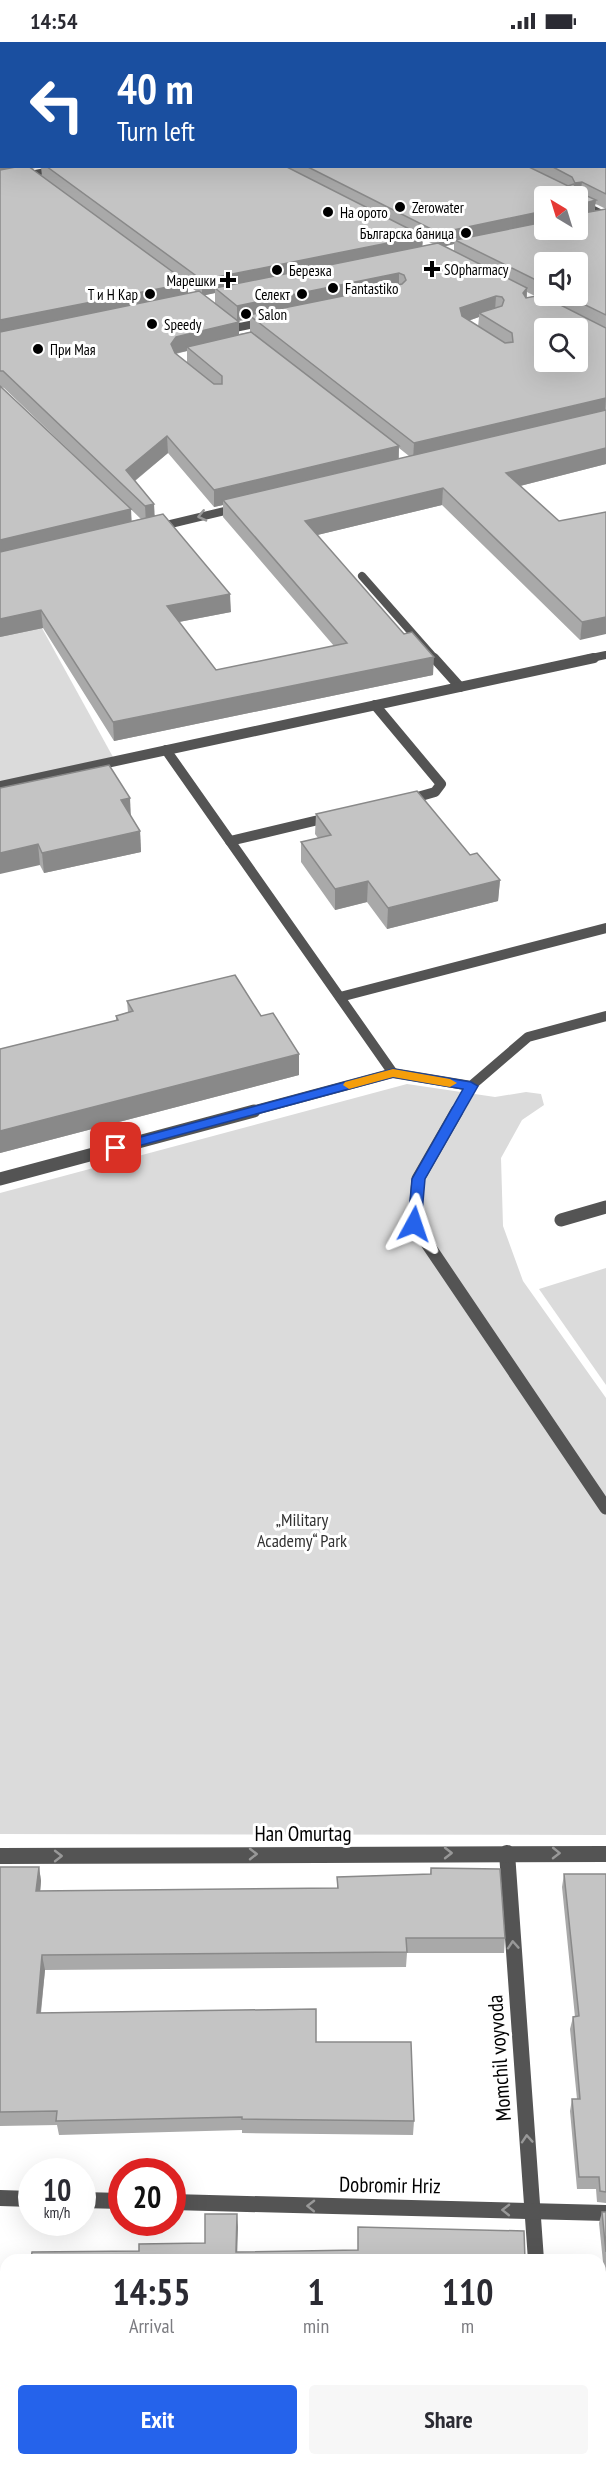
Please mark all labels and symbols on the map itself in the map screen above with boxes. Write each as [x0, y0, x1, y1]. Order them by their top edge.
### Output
north arrow [534, 186, 588, 240]
place label: Zerowater [412, 198, 465, 217]
marker: Zerowater [393, 200, 407, 214]
place label: На орото [340, 203, 388, 222]
marker: На орото [321, 205, 335, 219]
place label: Българска баница [360, 224, 454, 243]
marker: Българска баница [459, 226, 473, 240]
place label: SOpharmacy [444, 260, 509, 279]
place label: Березка [289, 261, 332, 280]
marker: SOpharmacy [425, 262, 439, 276]
marker: Березка [270, 263, 284, 277]
place label: Марешки [166, 271, 216, 290]
marker: Марешки [221, 273, 235, 287]
place label: Fantastiko [345, 279, 399, 298]
marker: Fantastiko [326, 281, 340, 295]
place label: Т и Н Кар [88, 285, 138, 304]
place label: Селект [255, 285, 290, 304]
marker: Т и Н Кар [143, 287, 157, 301]
marker: Селект [295, 287, 309, 301]
place label: Salon [258, 305, 287, 324]
marker: Salon [239, 307, 253, 321]
place label: Speedy [164, 315, 202, 334]
marker: Speedy [145, 317, 159, 331]
place label: При Мая [50, 340, 96, 359]
marker: При Мая [31, 342, 45, 356]
one-way arrow [197, 509, 207, 522]
pin [90, 1122, 141, 1173]
position arrow [382, 1192, 446, 1256]
park label: „Military Academy“ Park [257, 1508, 347, 1552]
street label: Han Omurtag [254, 1820, 352, 1847]
one-way arrow [444, 1847, 453, 1859]
one-way arrow [552, 1847, 561, 1859]
one-way arrow [249, 1848, 258, 1861]
one-way arrow [54, 1850, 63, 1862]
one-way arrow [507, 1940, 520, 1949]
street label: Momchil voyvoda [481, 1994, 517, 2122]
one-way arrow [521, 2135, 534, 2144]
speed limit sign: 20 [108, 2158, 186, 2236]
street label: Dobromir Hriz [339, 2171, 441, 2199]
one-way arrow [306, 2199, 315, 2212]
one-way arrow [501, 2204, 510, 2217]

